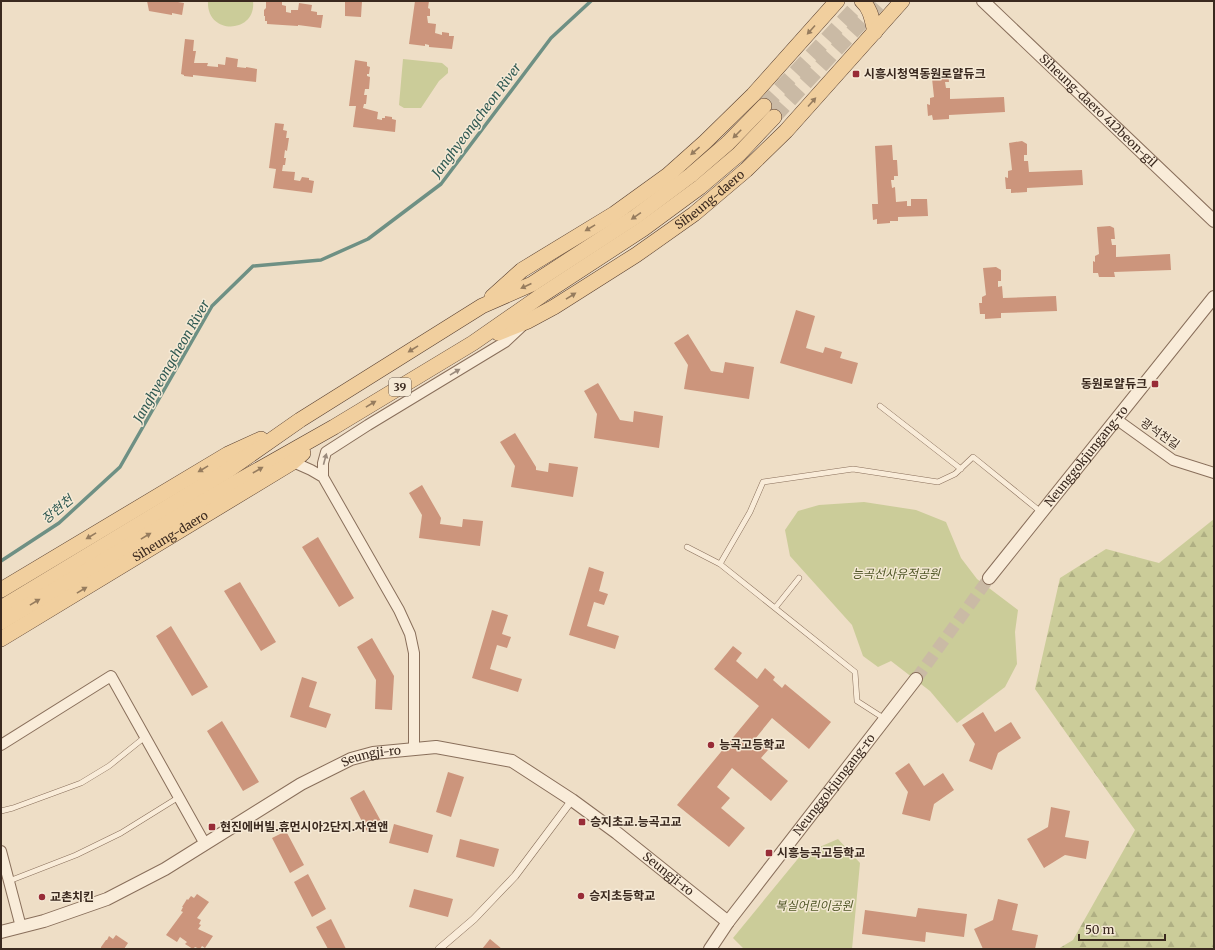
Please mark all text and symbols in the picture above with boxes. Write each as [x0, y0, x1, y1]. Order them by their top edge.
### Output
one-way arrow [806, 25, 815, 35]
street label: Siheung-daero 412beon-gil [1037, 51, 1161, 170]
water label: Janghyeongcheon River [427, 59, 525, 182]
place label: 시흥시청역동원로얄듀크 [864, 66, 985, 81]
marker: 시흥시청역동원로얄듀크 [851, 69, 861, 79]
one-way arrow [807, 97, 816, 108]
one-way arrow [732, 129, 742, 139]
one-way arrow [690, 146, 699, 155]
street label: Siheung-daero [672, 167, 747, 232]
one-way arrow [631, 212, 641, 220]
one-way arrow [584, 225, 596, 232]
one-way arrow [521, 283, 532, 289]
one-way arrow [566, 292, 576, 300]
water label: Janghyeongcheon River [128, 296, 214, 427]
one-way arrow [408, 345, 418, 353]
one-way arrow [449, 369, 461, 376]
place label: 동원로얄듀크 [1081, 376, 1147, 391]
road number: 39 [389, 378, 411, 396]
marker: 동원로얄듀크 [1150, 379, 1160, 389]
one-way arrow [365, 401, 377, 408]
street label: Neunggokjungang-ro [1041, 403, 1131, 509]
street label: 광석천길 [1138, 415, 1183, 452]
one-way arrow [322, 452, 328, 465]
one-way arrow [197, 466, 209, 473]
one-way arrow [252, 466, 264, 473]
water label: 장현천 [38, 491, 77, 527]
street label: Siheung-daero [130, 507, 211, 565]
one-way arrow [86, 532, 96, 540]
one-way arrow [140, 532, 152, 539]
park label: 능곡선사유적공원 [852, 566, 941, 581]
one-way arrow [76, 586, 88, 593]
one-way arrow [29, 599, 41, 606]
street label: Neunggokjungang-ro [790, 730, 878, 838]
place label: 능곡고등학교 [719, 737, 785, 752]
marker: 능곡고등학교 [706, 740, 716, 750]
street label: Seungji-ro [338, 742, 402, 770]
place label: 승지초교.능곡고교 [590, 814, 682, 829]
marker: 승지초교.능곡고교 [577, 817, 587, 827]
place label: 현진에버빌.휴먼시아2단지.자연앤 [220, 819, 388, 834]
marker: 현진에버빌.휴먼시아2단지.자연앤 [207, 822, 217, 832]
place label: 시흥능곡고등학교 [777, 845, 865, 860]
marker: 시흥능곡고등학교 [764, 848, 774, 858]
street label: Seungji-ro [640, 849, 697, 899]
place label: 승지초등학교 [589, 888, 655, 903]
place label: 교촌치킨 [50, 889, 94, 904]
marker: 승지초등학교 [576, 891, 586, 901]
marker: 교촌치킨 [37, 892, 47, 902]
park label: 복실어린이공원 [775, 898, 854, 913]
scale bar [1079, 916, 1165, 942]
text: 50 m [1085, 922, 1114, 937]

